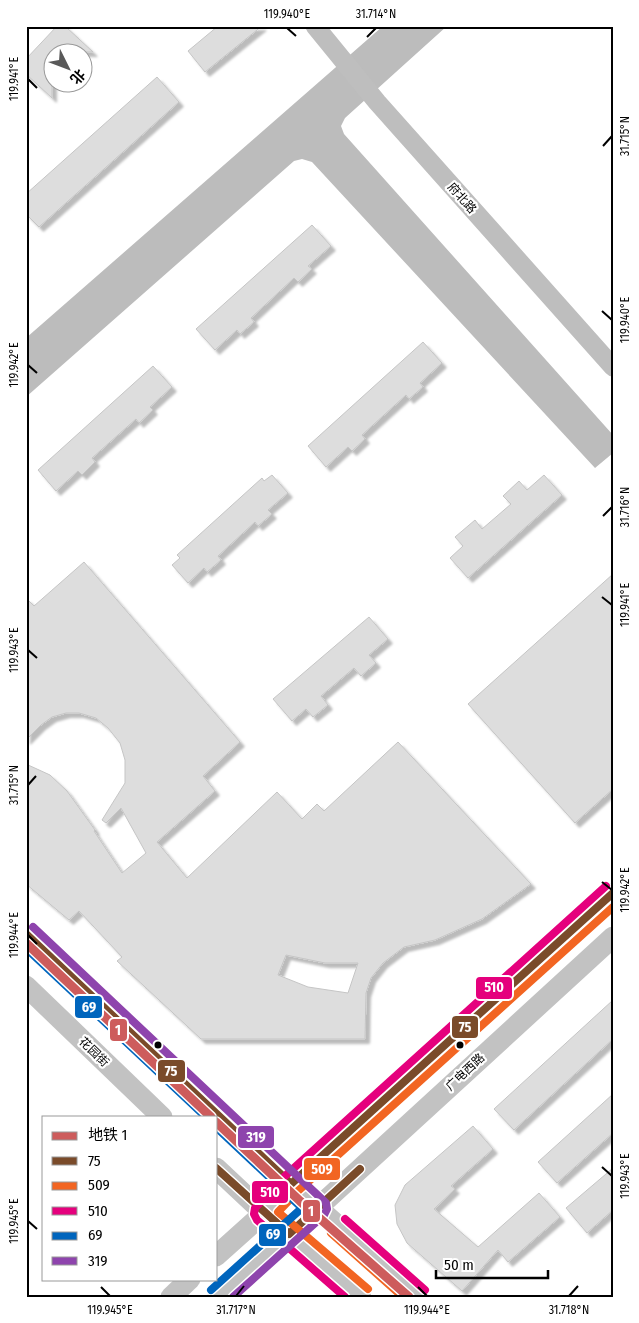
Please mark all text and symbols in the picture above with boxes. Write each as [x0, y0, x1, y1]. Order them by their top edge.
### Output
text: 119.940°E [264, 7, 311, 21]
text: 31.714°N [356, 7, 396, 21]
north arrow [42, 42, 92, 92]
text: 119.941°E [7, 57, 21, 101]
text: 北 [66, 65, 88, 87]
text: 31.715°N [618, 116, 632, 156]
street label: 府北路 [445, 180, 479, 216]
text: 119.940°E [618, 296, 632, 343]
text: 119.942°E [7, 342, 21, 388]
text: 31.716°N [618, 487, 632, 527]
text: 119.941°E [618, 583, 632, 627]
text: 119.943°E [7, 627, 21, 673]
text: 31.715°N [7, 765, 21, 805]
text: 119.942°E [618, 867, 632, 913]
text: 119.944°E [7, 912, 21, 958]
line badge: 510 [475, 976, 513, 1000]
text: 510 [484, 979, 504, 996]
line badge: 69 [74, 995, 103, 1019]
text: 69 [82, 999, 96, 1016]
line badge: 75 [451, 1015, 479, 1039]
line badge: 1 [109, 1018, 128, 1042]
text: 75 [459, 1019, 471, 1036]
text: 1 [115, 1022, 121, 1039]
street label: 花园街 [76, 1034, 112, 1070]
unlabelled marker [153, 1040, 163, 1050]
unlabelled marker [455, 1040, 465, 1050]
street label: 广电西路 [443, 1051, 487, 1093]
line badge: 75 [157, 1059, 186, 1083]
text: 75 [165, 1063, 177, 1080]
legend [42, 1116, 218, 1280]
line badge: 319 [237, 1125, 275, 1149]
text: 地铁 1 [88, 1126, 127, 1144]
text: 319 [245, 1129, 266, 1146]
text: 75 [88, 1152, 101, 1170]
text: 119.943°E [618, 1153, 632, 1199]
line badge: 509 [303, 1157, 341, 1181]
text: 509 [311, 1161, 333, 1178]
text: 509 [88, 1176, 110, 1194]
line badge: 510 [251, 1180, 289, 1204]
text: 510 [260, 1184, 280, 1201]
text: 119.945°E [7, 1198, 21, 1244]
line badge: 1 [302, 1199, 321, 1223]
text: 510 [88, 1202, 108, 1220]
text: 1 [308, 1203, 314, 1220]
line badge: 69 [258, 1223, 287, 1247]
text: 69 [88, 1226, 103, 1244]
text: 69 [266, 1226, 280, 1243]
scale bar [436, 1248, 549, 1280]
text: 319 [88, 1252, 108, 1270]
text: 50 m [444, 1256, 474, 1274]
text: 119.945°E [87, 1303, 133, 1317]
text: 31.717°N [216, 1303, 256, 1317]
text: 119.944°E [404, 1303, 450, 1317]
text: 31.718°N [549, 1303, 589, 1317]

